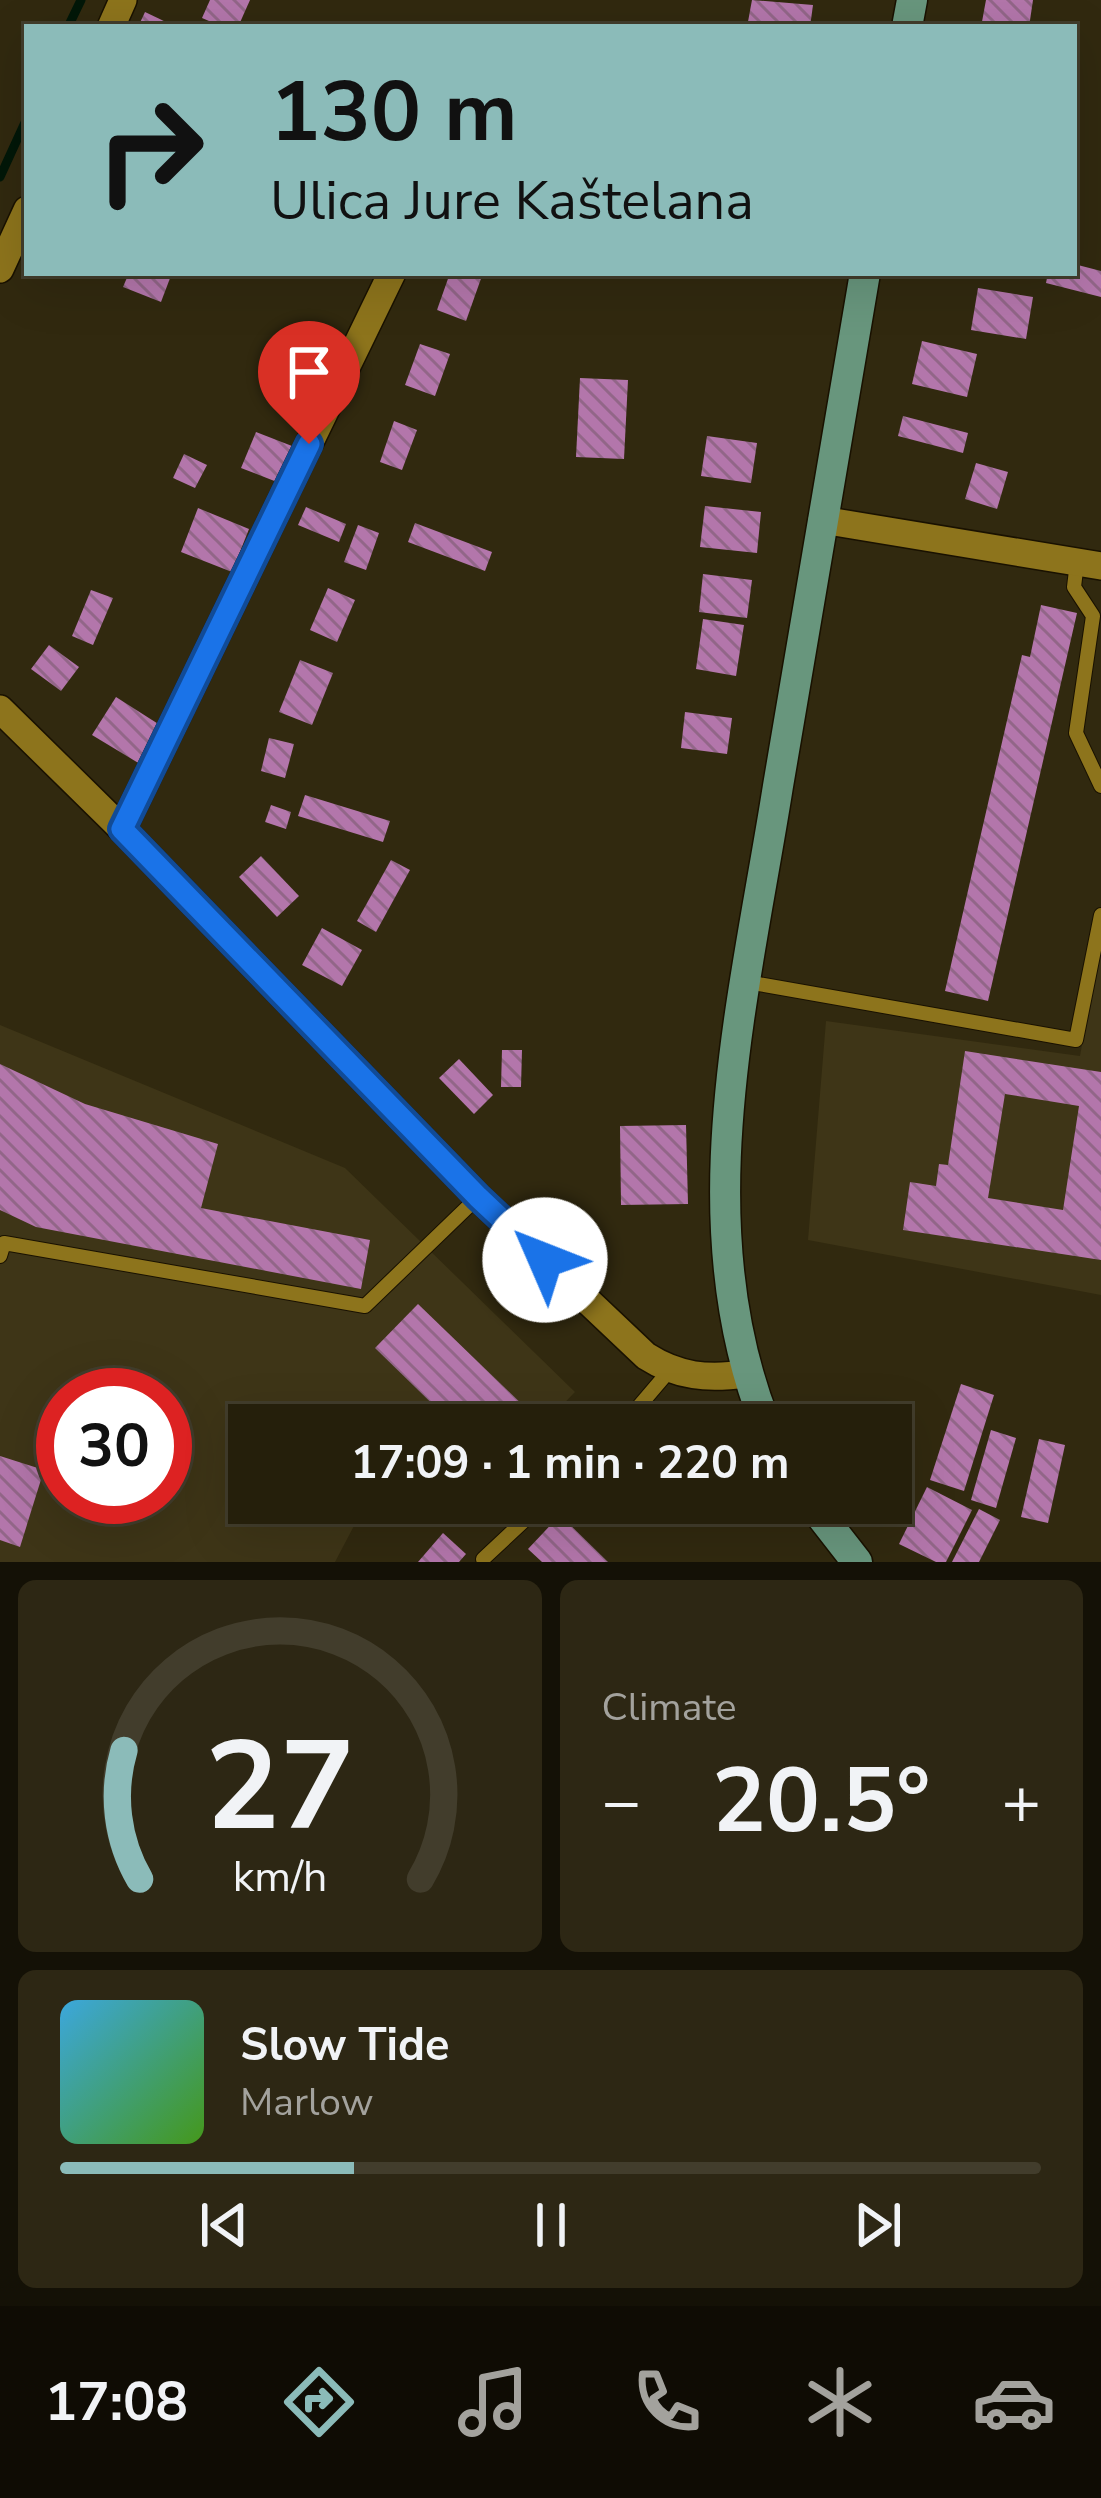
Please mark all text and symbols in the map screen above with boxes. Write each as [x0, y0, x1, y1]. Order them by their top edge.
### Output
text: 130 m [270, 55, 518, 170]
icon: right [72, 72, 228, 228]
text: Ulica Jure Kaštelana [270, 164, 754, 238]
pin [258, 321, 360, 444]
icon: arrive [276, 339, 342, 405]
position arrow [482, 1197, 608, 1323]
speed limit sign: 30 [36, 1368, 192, 1524]
text: 17:09 · 1 min · 220 m [350, 1433, 790, 1494]
text: Climate [602, 1681, 737, 1734]
text: 27 [205, 1702, 355, 1872]
text: 20.5° [712, 1740, 930, 1863]
text: − [602, 1757, 641, 1847]
text: + [1001, 1757, 1041, 1847]
text: km/h [232, 1848, 327, 1906]
text: Slow Tide [240, 2015, 449, 2076]
text: Marlow [240, 2076, 374, 2129]
icon: previous [191, 2192, 257, 2258]
icon: pause [518, 2192, 584, 2258]
icon: next [845, 2192, 911, 2258]
icon: directions [277, 2360, 361, 2444]
icon: music [451, 2360, 535, 2444]
icon: phone [625, 2360, 709, 2444]
icon: climate [798, 2360, 882, 2444]
icon: car [972, 2360, 1056, 2444]
text: 17:08 [45, 2365, 188, 2439]

